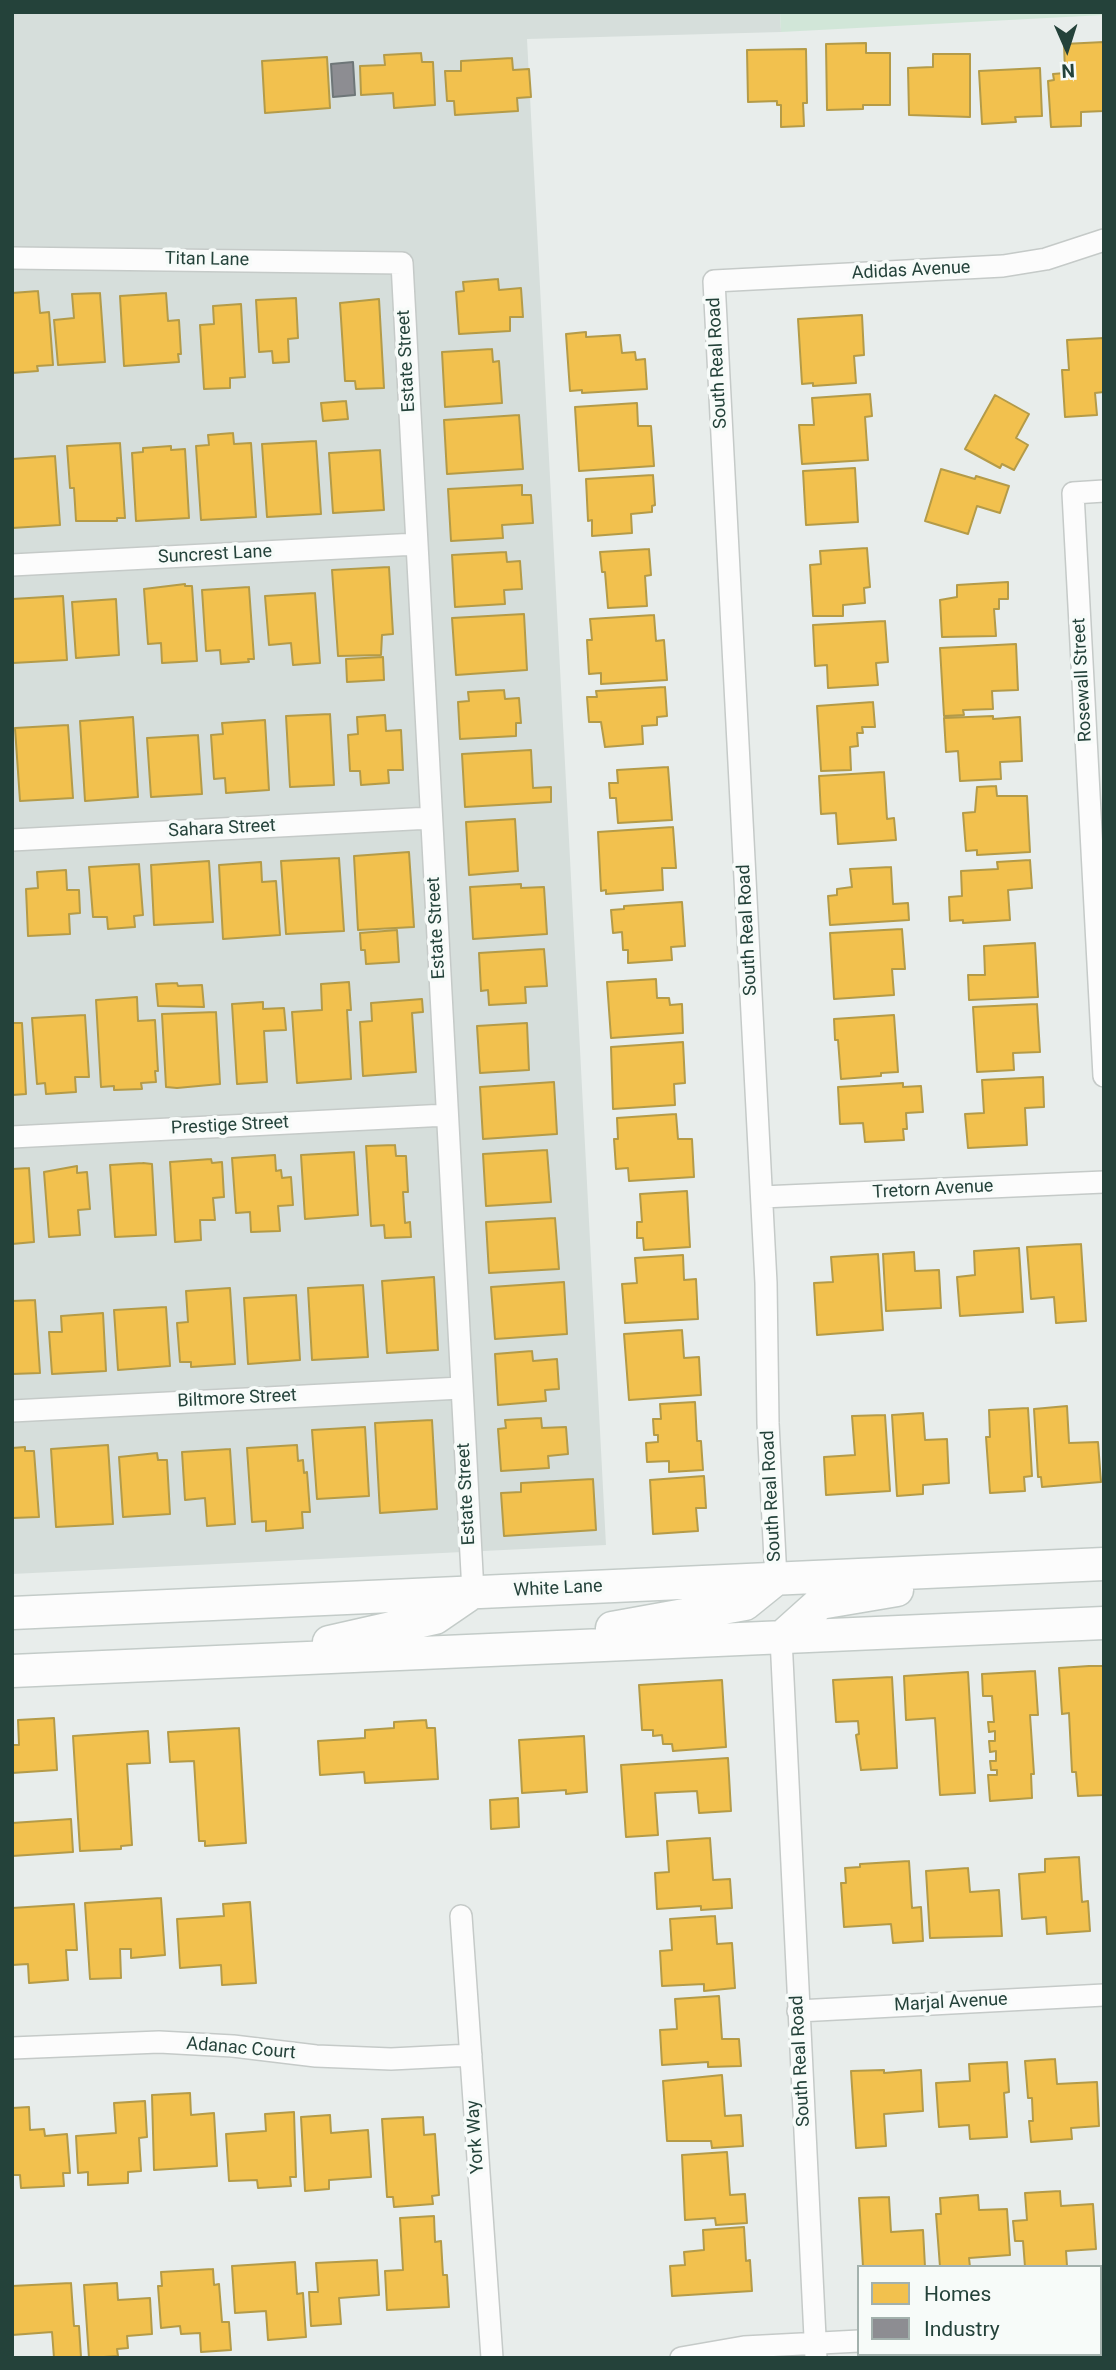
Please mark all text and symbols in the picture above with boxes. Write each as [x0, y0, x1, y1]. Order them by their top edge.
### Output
north arrow [1032, 14, 1102, 84]
text: N [1061, 59, 1075, 82]
street label: Titan Lane [165, 248, 249, 272]
street label: Adidas Avenue [851, 257, 971, 285]
street label: South Real Road [704, 297, 732, 429]
street label: Estate Street [394, 309, 420, 413]
street label: Suncrest Lane [157, 541, 273, 569]
street label: Rosewall Street [1069, 617, 1097, 743]
street label: Sahara Street [168, 815, 276, 843]
street label: South Real Road [734, 864, 762, 996]
street label: Estate Street [424, 876, 450, 980]
street label: Prestige Street [171, 1112, 289, 1140]
street label: Tretorn Avenue [872, 1176, 994, 1204]
street label: Biltmore Street [177, 1385, 297, 1413]
street label: South Real Road [758, 1430, 786, 1562]
street label: Estate Street [454, 1442, 480, 1546]
street label: White Lane [513, 1576, 603, 1602]
street label: Marjal Avenue [894, 1989, 1008, 2017]
street label: South Real Road [787, 1995, 815, 2127]
street label: Adanac Court [185, 2033, 297, 2065]
street label: York Way [463, 2099, 489, 2175]
legend [857, 2265, 1102, 2356]
text: Homes [924, 2282, 991, 2306]
text: Industry [924, 2317, 1000, 2341]

